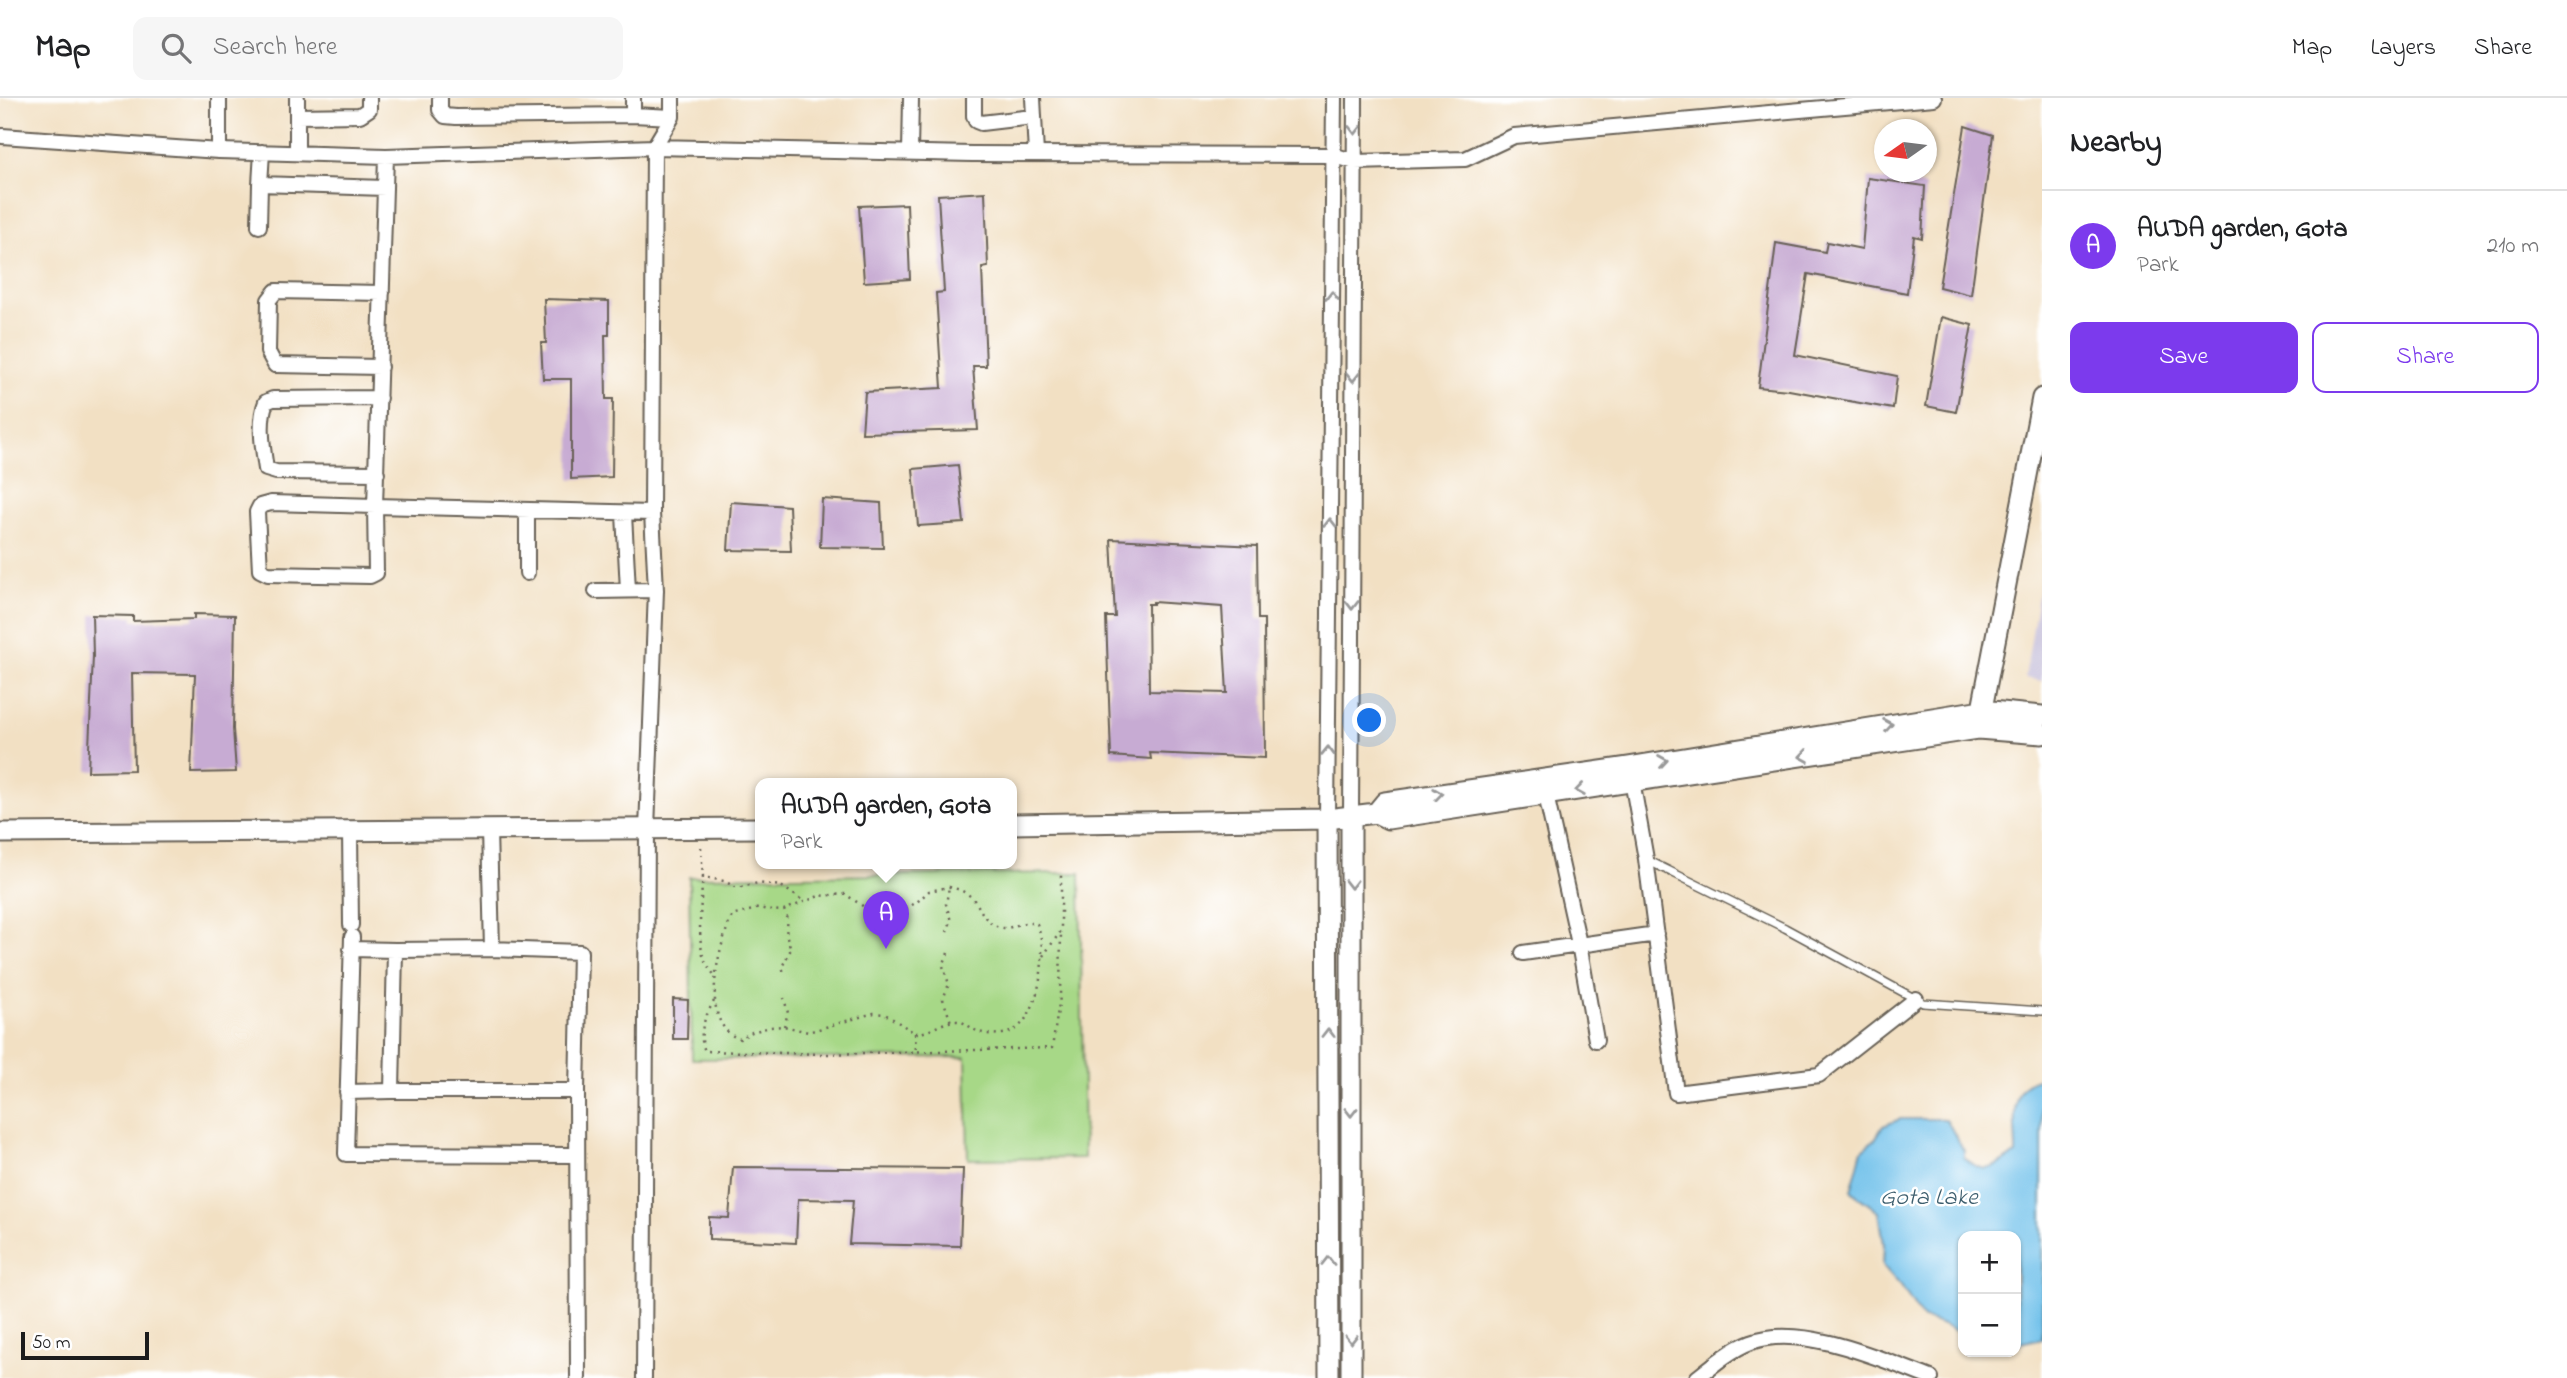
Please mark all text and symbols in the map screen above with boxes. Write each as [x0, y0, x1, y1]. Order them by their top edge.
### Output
search box [133, 17, 623, 80]
text: Map [35, 24, 91, 72]
icon: search [157, 29, 195, 67]
text: Search here [213, 29, 337, 67]
text: Map [2292, 31, 2332, 66]
text: Layers [2370, 31, 2436, 66]
text: Share [2474, 31, 2532, 66]
north arrow [1874, 119, 1937, 182]
text: Nearby [2070, 122, 2162, 166]
one-way arrow [1347, 125, 1363, 136]
text: AUDA garden, Gota [2137, 211, 2348, 249]
text: A [2086, 230, 2100, 263]
text: 210 m [2487, 230, 2539, 263]
text: Park [2137, 249, 2179, 282]
one-way arrow [1324, 290, 1339, 301]
button: Save [2070, 322, 2298, 393]
button: Share [2312, 322, 2539, 393]
one-way arrow [1346, 372, 1361, 383]
one-way arrow [1322, 517, 1338, 528]
one-way arrow [1344, 600, 1360, 610]
your location [1352, 703, 1386, 737]
one-way arrow [1882, 718, 1894, 733]
one-way arrow [1320, 745, 1335, 756]
one-way arrow [1799, 748, 1810, 763]
one-way arrow [1657, 754, 1669, 769]
popup [755, 778, 1017, 869]
one-way arrow [1574, 783, 1585, 798]
one-way arrow [1432, 787, 1444, 802]
text: AUDA garden, Gota [781, 788, 991, 826]
text: Park [781, 826, 822, 859]
one-way arrow [1343, 880, 1359, 890]
pin: A [863, 891, 909, 949]
one-way arrow [1320, 1028, 1335, 1039]
one-way arrow [1343, 1107, 1359, 1118]
water label: Gota Lake [1880, 1181, 1979, 1216]
map controls [1958, 1231, 2021, 1357]
button: + [1958, 1231, 2021, 1294]
one-way arrow [1321, 1255, 1336, 1266]
button: − [1958, 1294, 2021, 1357]
scale bar [21, 1329, 149, 1361]
text: 50 m [32, 1330, 71, 1357]
one-way arrow [1343, 1335, 1359, 1345]

